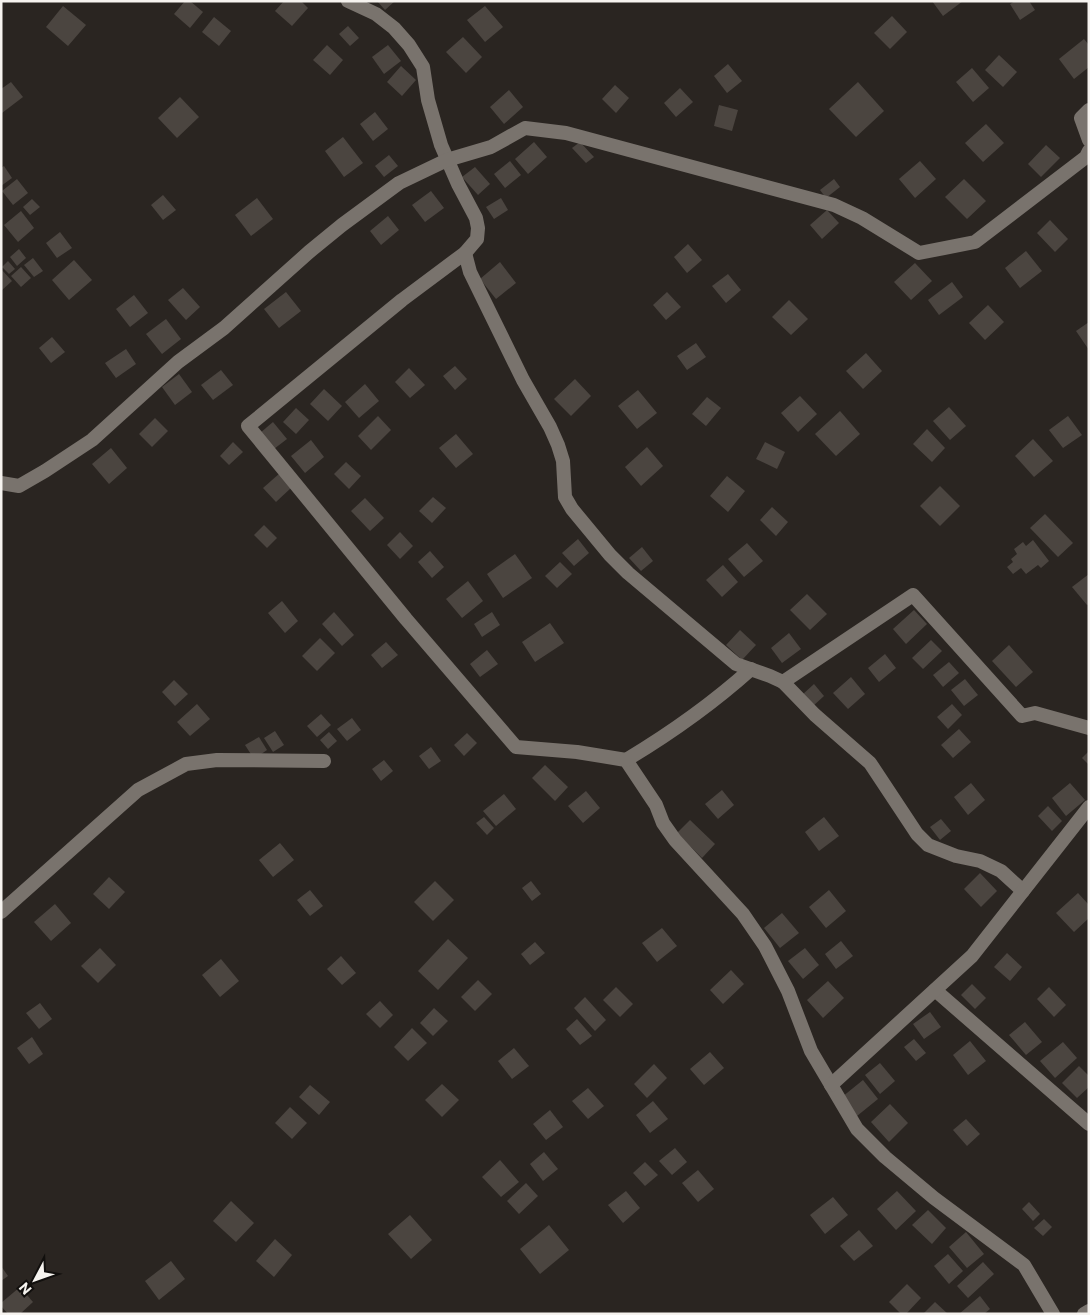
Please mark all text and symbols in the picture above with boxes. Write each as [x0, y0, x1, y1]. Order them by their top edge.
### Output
north arrow [10, 1255, 60, 1305]
text: N [15, 1279, 35, 1298]

